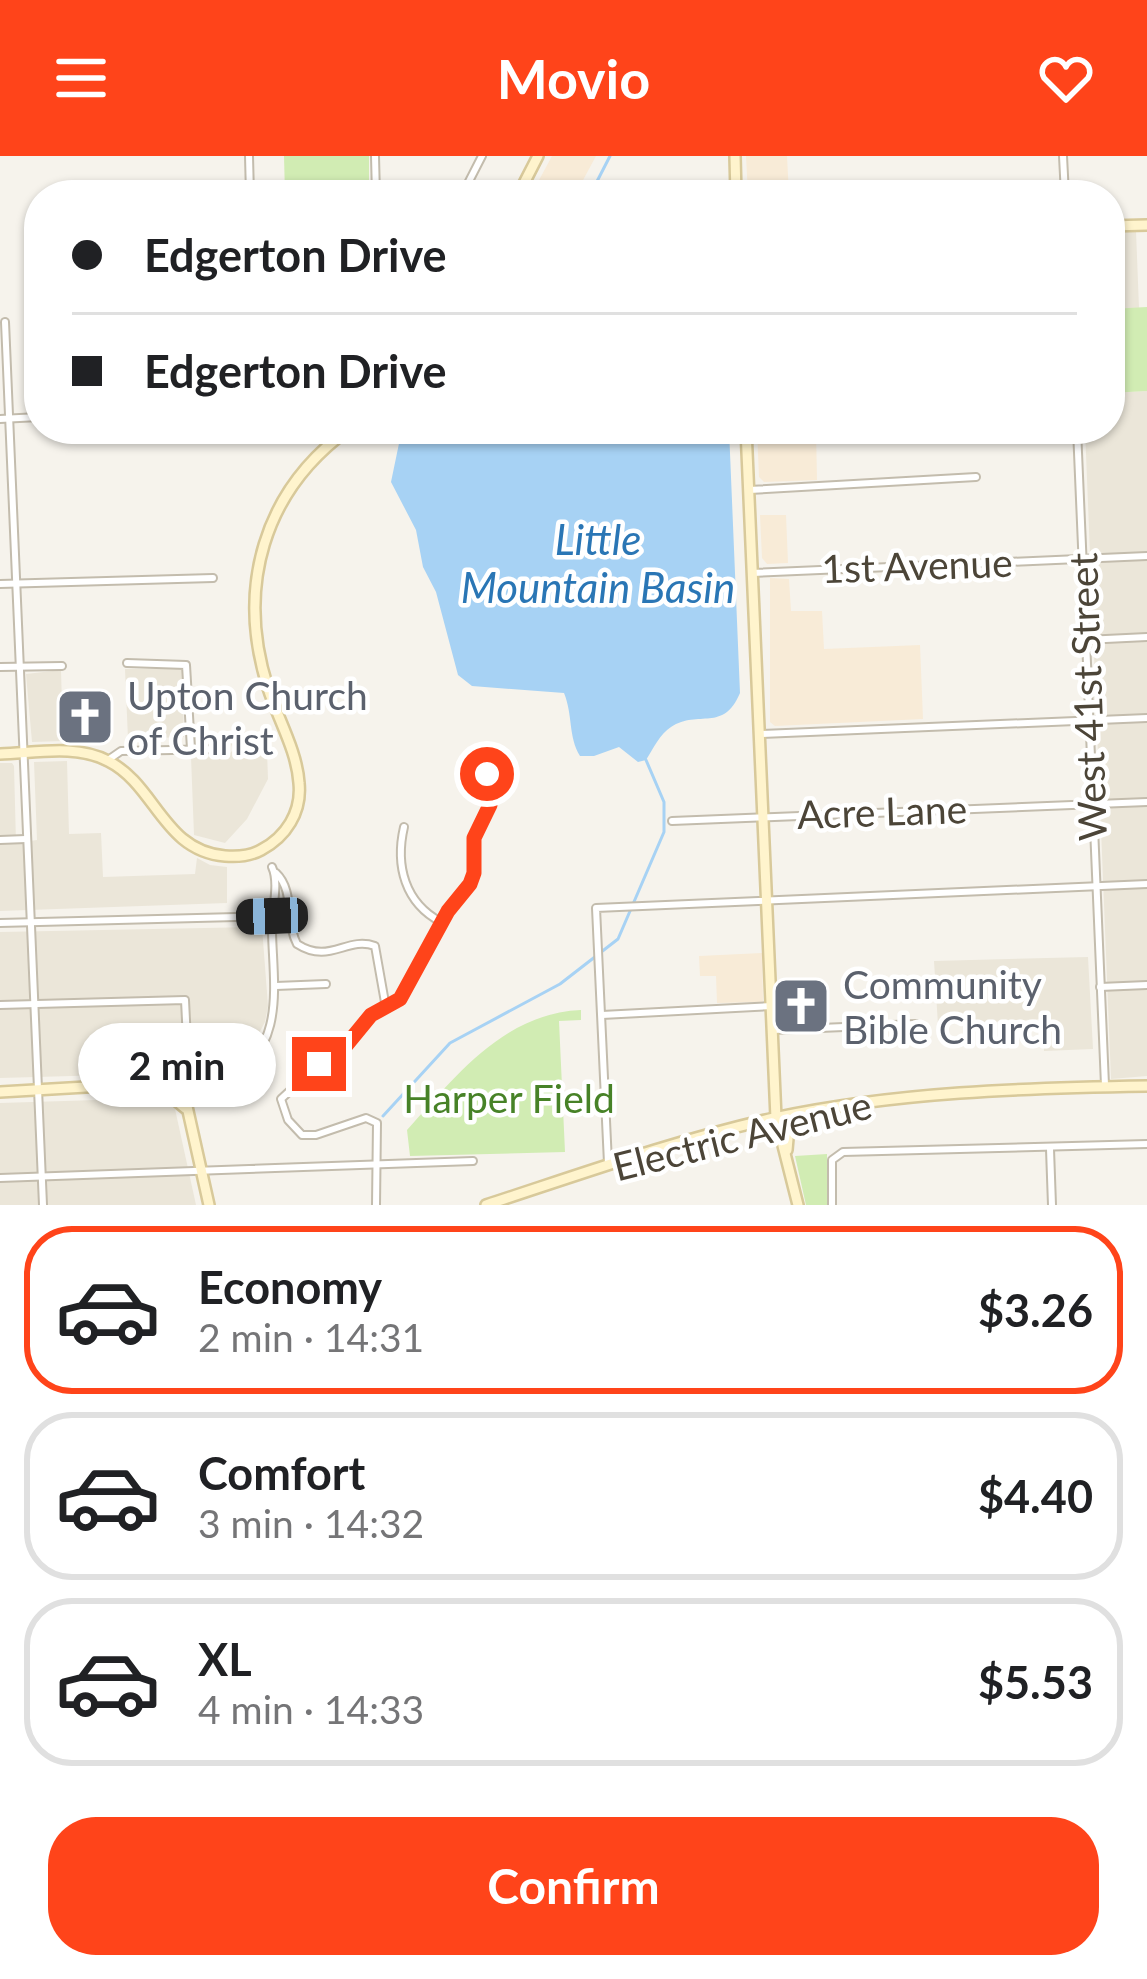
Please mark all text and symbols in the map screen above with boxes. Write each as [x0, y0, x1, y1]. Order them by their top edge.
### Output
icon: menu [48, 45, 114, 111]
icon: heart [1033, 45, 1099, 111]
text: Movio [497, 46, 650, 111]
text: Edgerton Drive [144, 228, 447, 282]
text: Edgerton Drive [144, 344, 447, 398]
water label: Little Mountain Basin [461, 514, 735, 612]
street label: 1st Avenue [821, 539, 1013, 591]
street label: West 41st Street [1059, 552, 1115, 842]
place label: Upton Church of Christ [127, 672, 368, 763]
church icon: Upton Church of Christ [54, 686, 116, 748]
route start [460, 747, 514, 801]
street label: Acre Lane [796, 785, 968, 837]
car [235, 897, 309, 935]
place label: Community Bible Church [843, 961, 1062, 1052]
church icon: Community Bible Church [770, 975, 832, 1037]
callout: 2 min [79, 1022, 277, 1106]
route end [292, 1037, 346, 1091]
text: 2 min [129, 1042, 225, 1088]
park label: Harper Field [403, 1075, 615, 1121]
street label: Electric Avenue [608, 1081, 876, 1189]
icon: car [54, 1256, 162, 1364]
text: Economy [198, 1260, 382, 1314]
text: $3.26 [978, 1283, 1093, 1337]
text: 2 min · 14:31 [198, 1314, 424, 1360]
icon: car [54, 1442, 162, 1550]
text: Comfort [198, 1446, 365, 1500]
text: $4.40 [978, 1469, 1093, 1523]
text: 3 min · 14:32 [198, 1500, 424, 1546]
icon: car [54, 1628, 162, 1736]
text: XL [198, 1632, 252, 1686]
text: $5.53 [978, 1655, 1093, 1709]
text: 4 min · 14:33 [198, 1686, 424, 1732]
button: Confirm [48, 1817, 1099, 1955]

